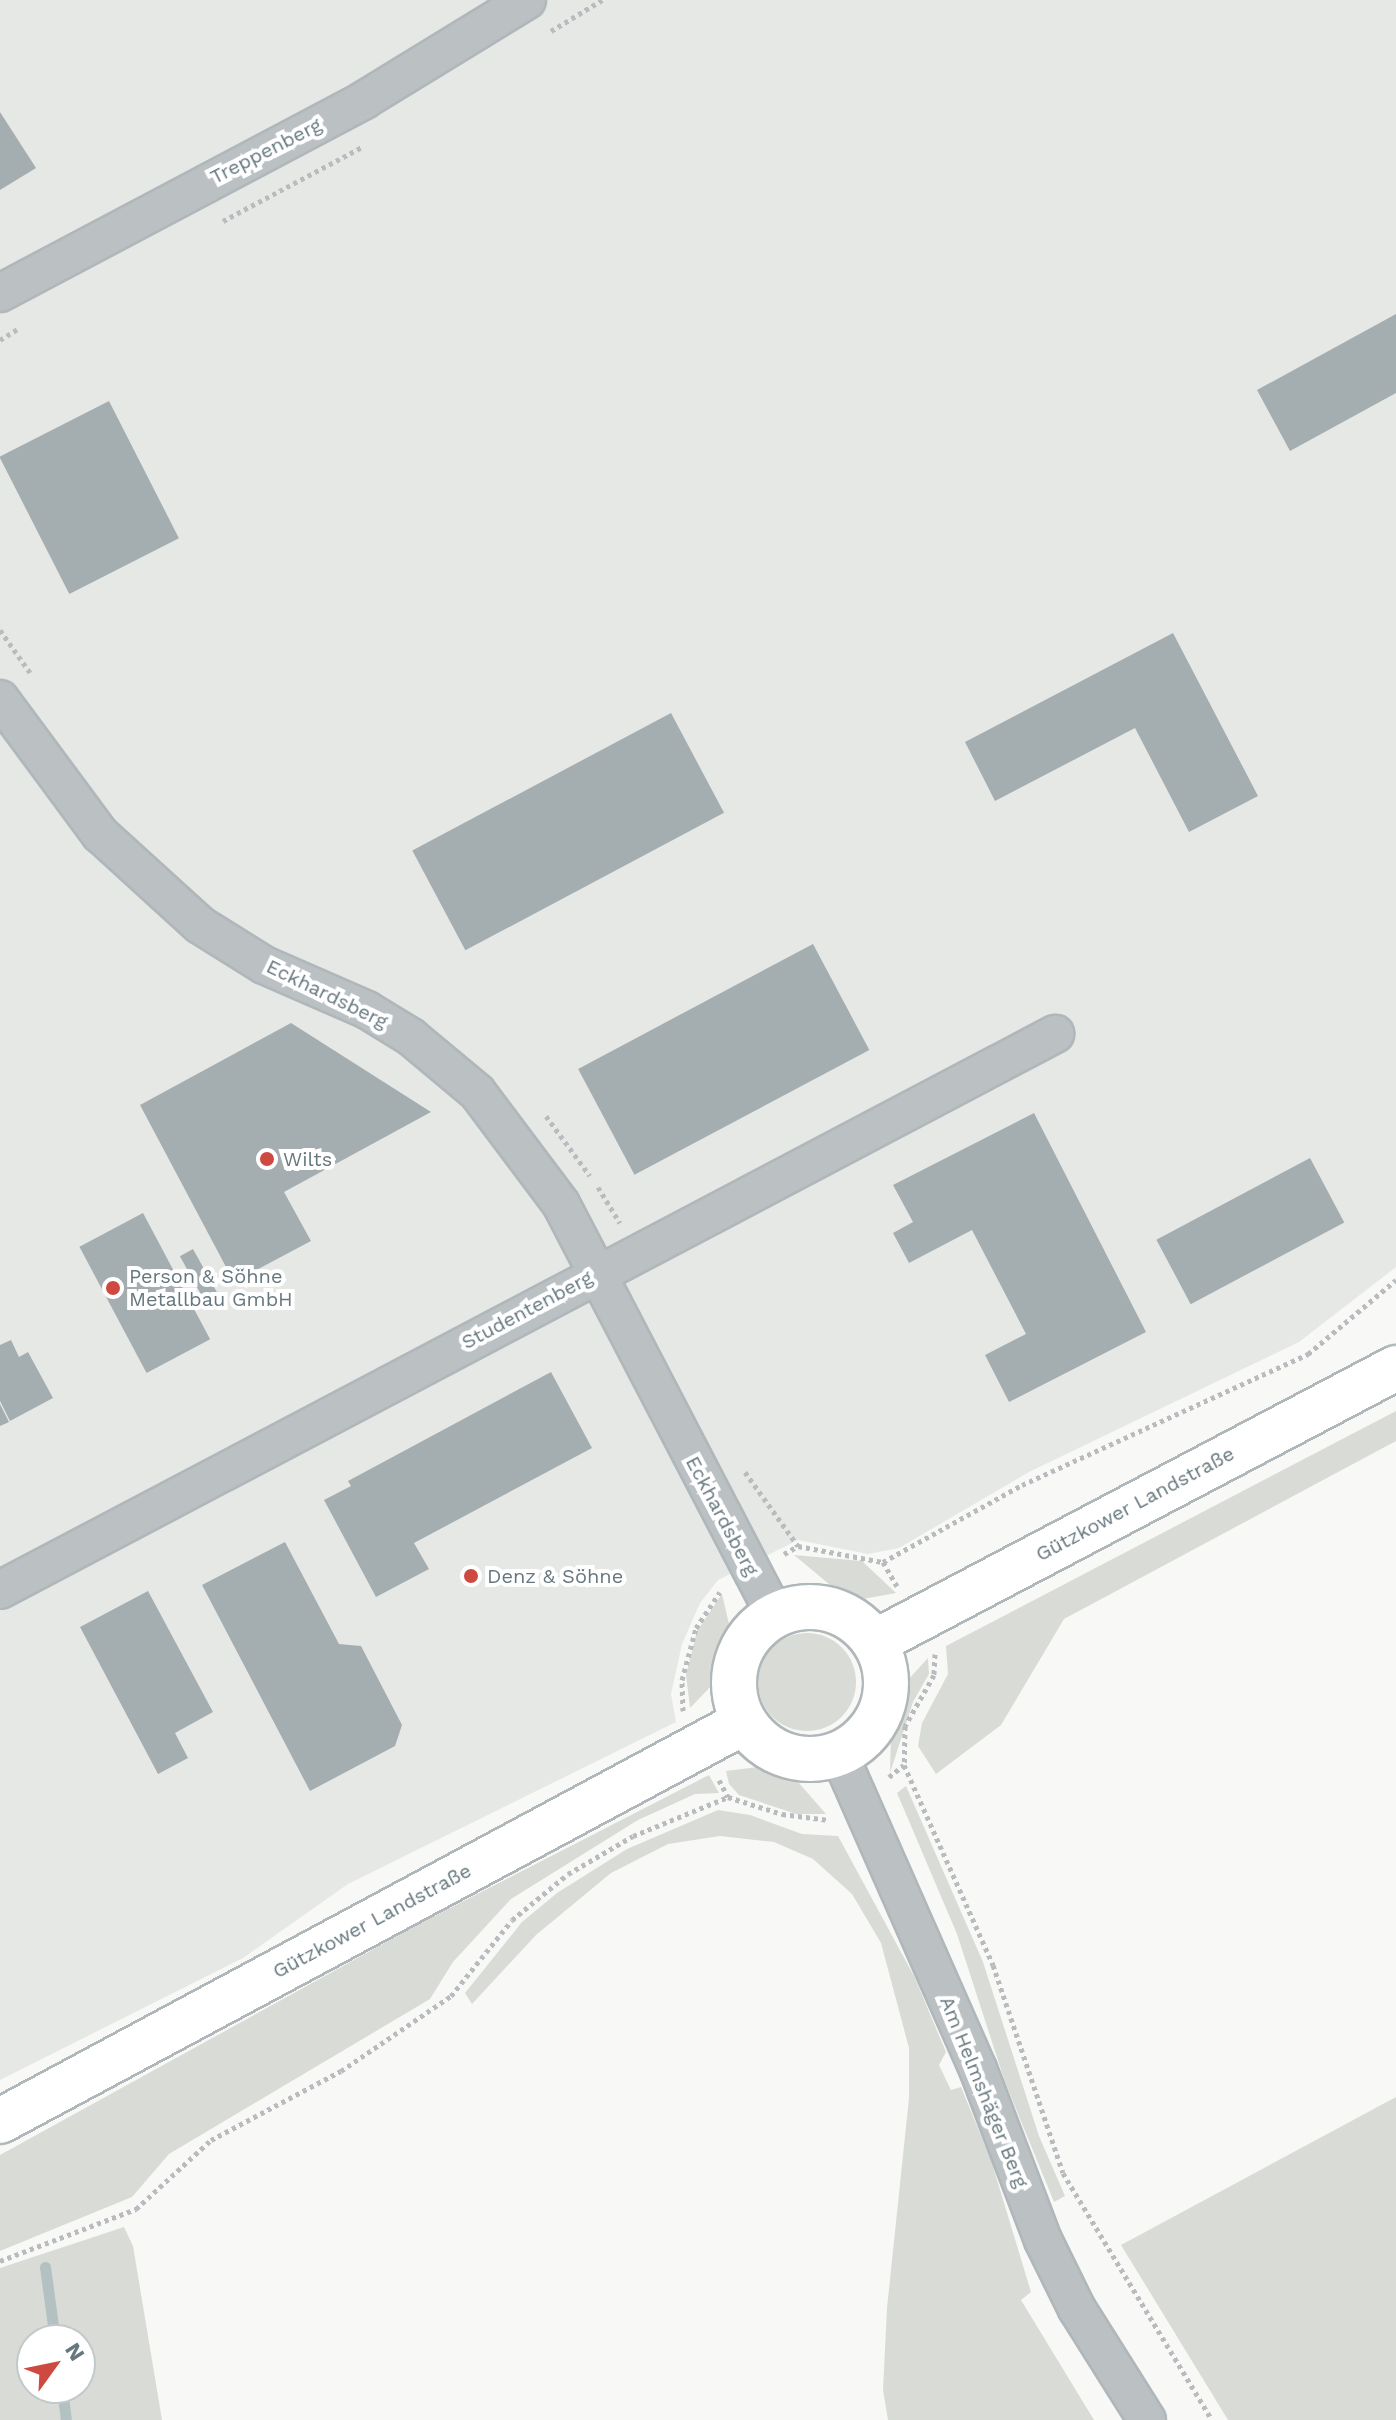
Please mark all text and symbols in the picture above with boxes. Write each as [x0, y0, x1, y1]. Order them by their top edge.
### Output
street label: Treppenberg [206, 113, 326, 189]
street label: Eckhardsberg [262, 954, 392, 1034]
place label: Wilts [283, 1147, 332, 1171]
marker: Wilts [258, 1150, 276, 1168]
place label: Person & Söhne Metallbau GmbH [129, 1264, 293, 1311]
street label: Studentenberg [458, 1265, 596, 1355]
marker: Person & Söhne Metallbau GmbH [104, 1279, 122, 1297]
street label: Gützkower Landstraße [1032, 1441, 1238, 1567]
street label: Eckhardsberg [680, 1452, 764, 1580]
place label: Denz & Söhne [487, 1564, 623, 1588]
marker: Denz & Söhne [462, 1567, 480, 1585]
street label: Gützkower Landstraße [269, 1858, 475, 1984]
street label: Am Helmshäger Berg [935, 1993, 1033, 2191]
north arrow [16, 2324, 96, 2404]
text: N [60, 2338, 90, 2365]

